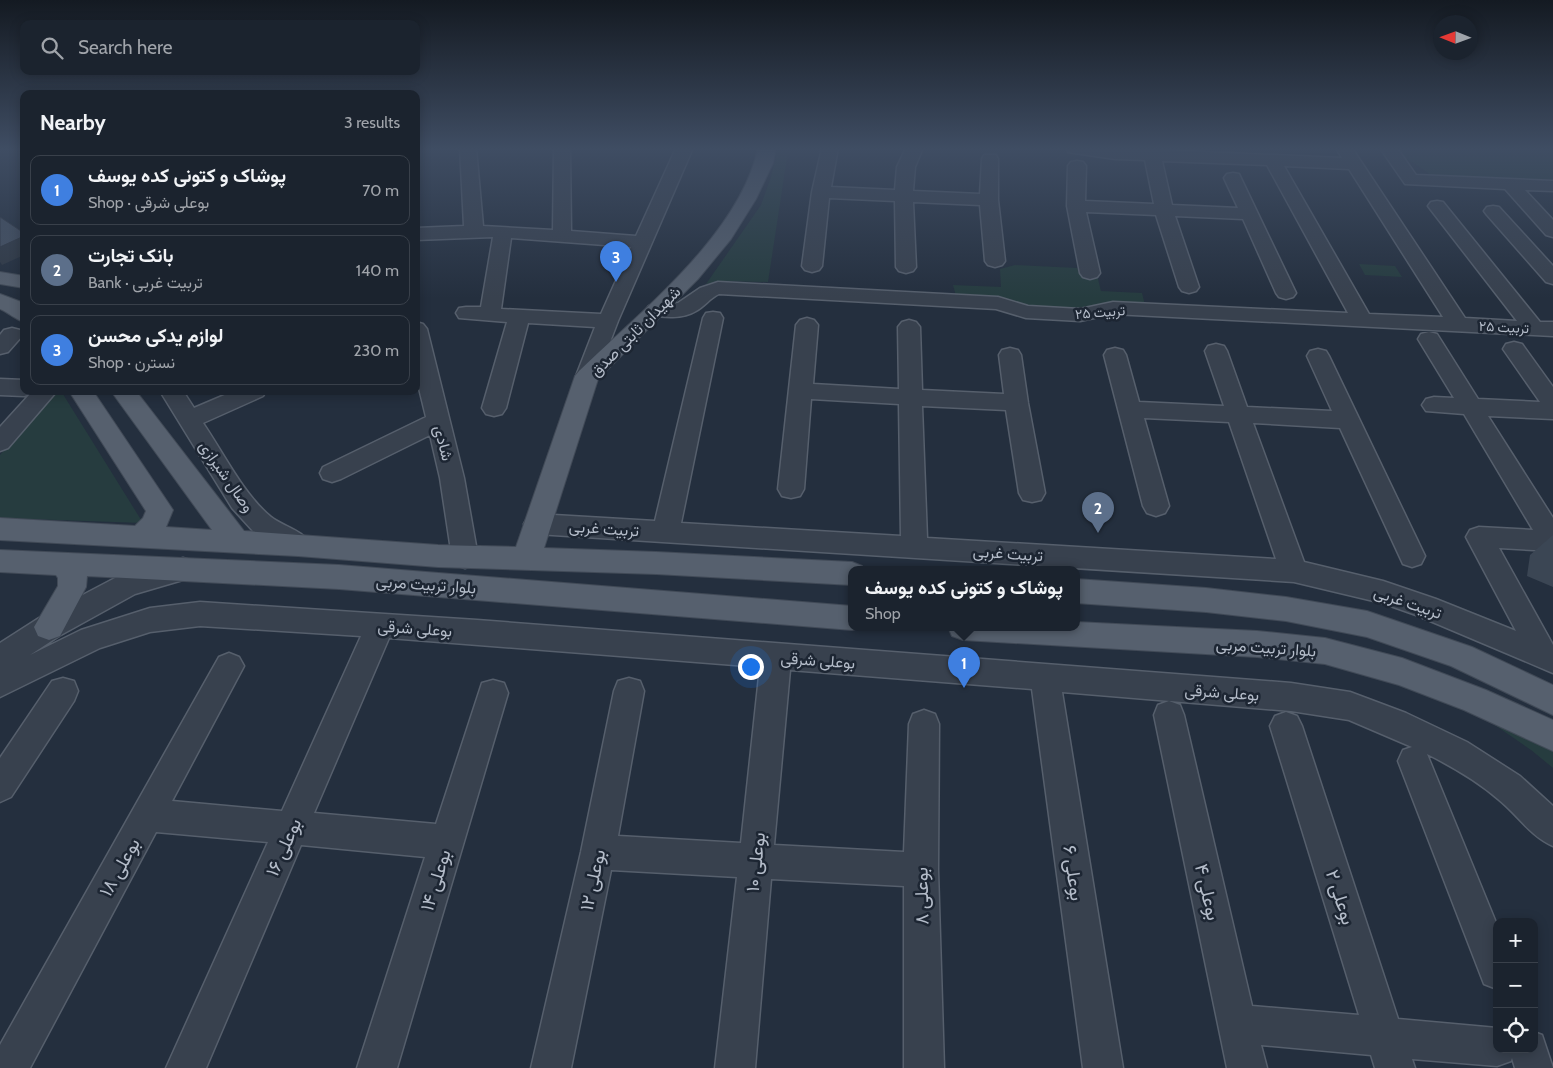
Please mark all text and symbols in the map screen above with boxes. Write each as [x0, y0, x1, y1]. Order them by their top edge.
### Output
north arrow [1433, 15, 1478, 60]
search box [20, 20, 420, 75]
icon: search [38, 34, 66, 62]
text: Search here [78, 36, 172, 59]
text: Nearby [40, 110, 106, 135]
text: 3 results [344, 113, 400, 132]
text: پوشاک و کتونی کده یوسف [88, 164, 286, 187]
text: 1 [54, 181, 60, 200]
text: 70 m [362, 181, 399, 200]
text: Shop · بوعلی شرقی [88, 193, 209, 212]
pin: 3 [600, 241, 632, 282]
text: بانک تجارت [88, 244, 174, 267]
text: 2 [53, 261, 61, 280]
text: 140 m [356, 261, 399, 280]
text: Bank · تربیت غربی [88, 273, 203, 292]
street label: شهیدان ثابتی صدق [586, 282, 685, 381]
street label: تربیت ۲۵ [1074, 301, 1126, 323]
street label: تربیت ۲۵ [1478, 317, 1530, 337]
text: لوازم یدکی محسن [88, 324, 223, 347]
text: 3 [53, 341, 61, 360]
text: 230 m [353, 341, 399, 360]
text: Shop · نسترن [88, 353, 175, 372]
street label: شادی [429, 423, 457, 463]
street label: وصال شیرازی [194, 437, 258, 516]
pin: 2 [1082, 492, 1114, 533]
street label: تربیت غربی [568, 517, 640, 541]
street label: تربیت غربی [972, 542, 1044, 566]
popup [848, 566, 1080, 631]
street label: بلوار تربیت مربی [375, 572, 477, 598]
text: پوشاک و کتونی کده یوسف [865, 576, 1063, 599]
street label: تربیت غربی [1371, 582, 1444, 624]
text: Shop [865, 604, 901, 623]
street label: بوعلی شرقی [377, 616, 453, 642]
street label: بلوار تربیت مربی [1215, 635, 1317, 661]
pin: 1 [948, 647, 980, 688]
street label: بوعلی شرقی [780, 648, 856, 674]
your location [738, 654, 764, 680]
street label: بوعلی شرقی [1184, 680, 1260, 706]
street label: بوعلی ۱۶ [260, 815, 306, 880]
street label: بوعلی ۱۰ [741, 831, 770, 893]
street label: بوعلی ۱۸ [94, 834, 145, 900]
street label: بوعلی ۶ [1058, 844, 1089, 902]
street label: بوعلی ۱۴ [415, 847, 456, 914]
street label: بوعلی ۱۲ [575, 847, 610, 913]
street label: بوعلی ۴ [1190, 862, 1225, 923]
street label: بوعلی ۸ [909, 867, 934, 925]
street label: بوعلی ۲ [1321, 867, 1360, 928]
map controls [1493, 918, 1538, 1053]
button: + [1493, 918, 1538, 963]
button: − [1493, 963, 1538, 1008]
button: locate [1493, 1008, 1538, 1053]

